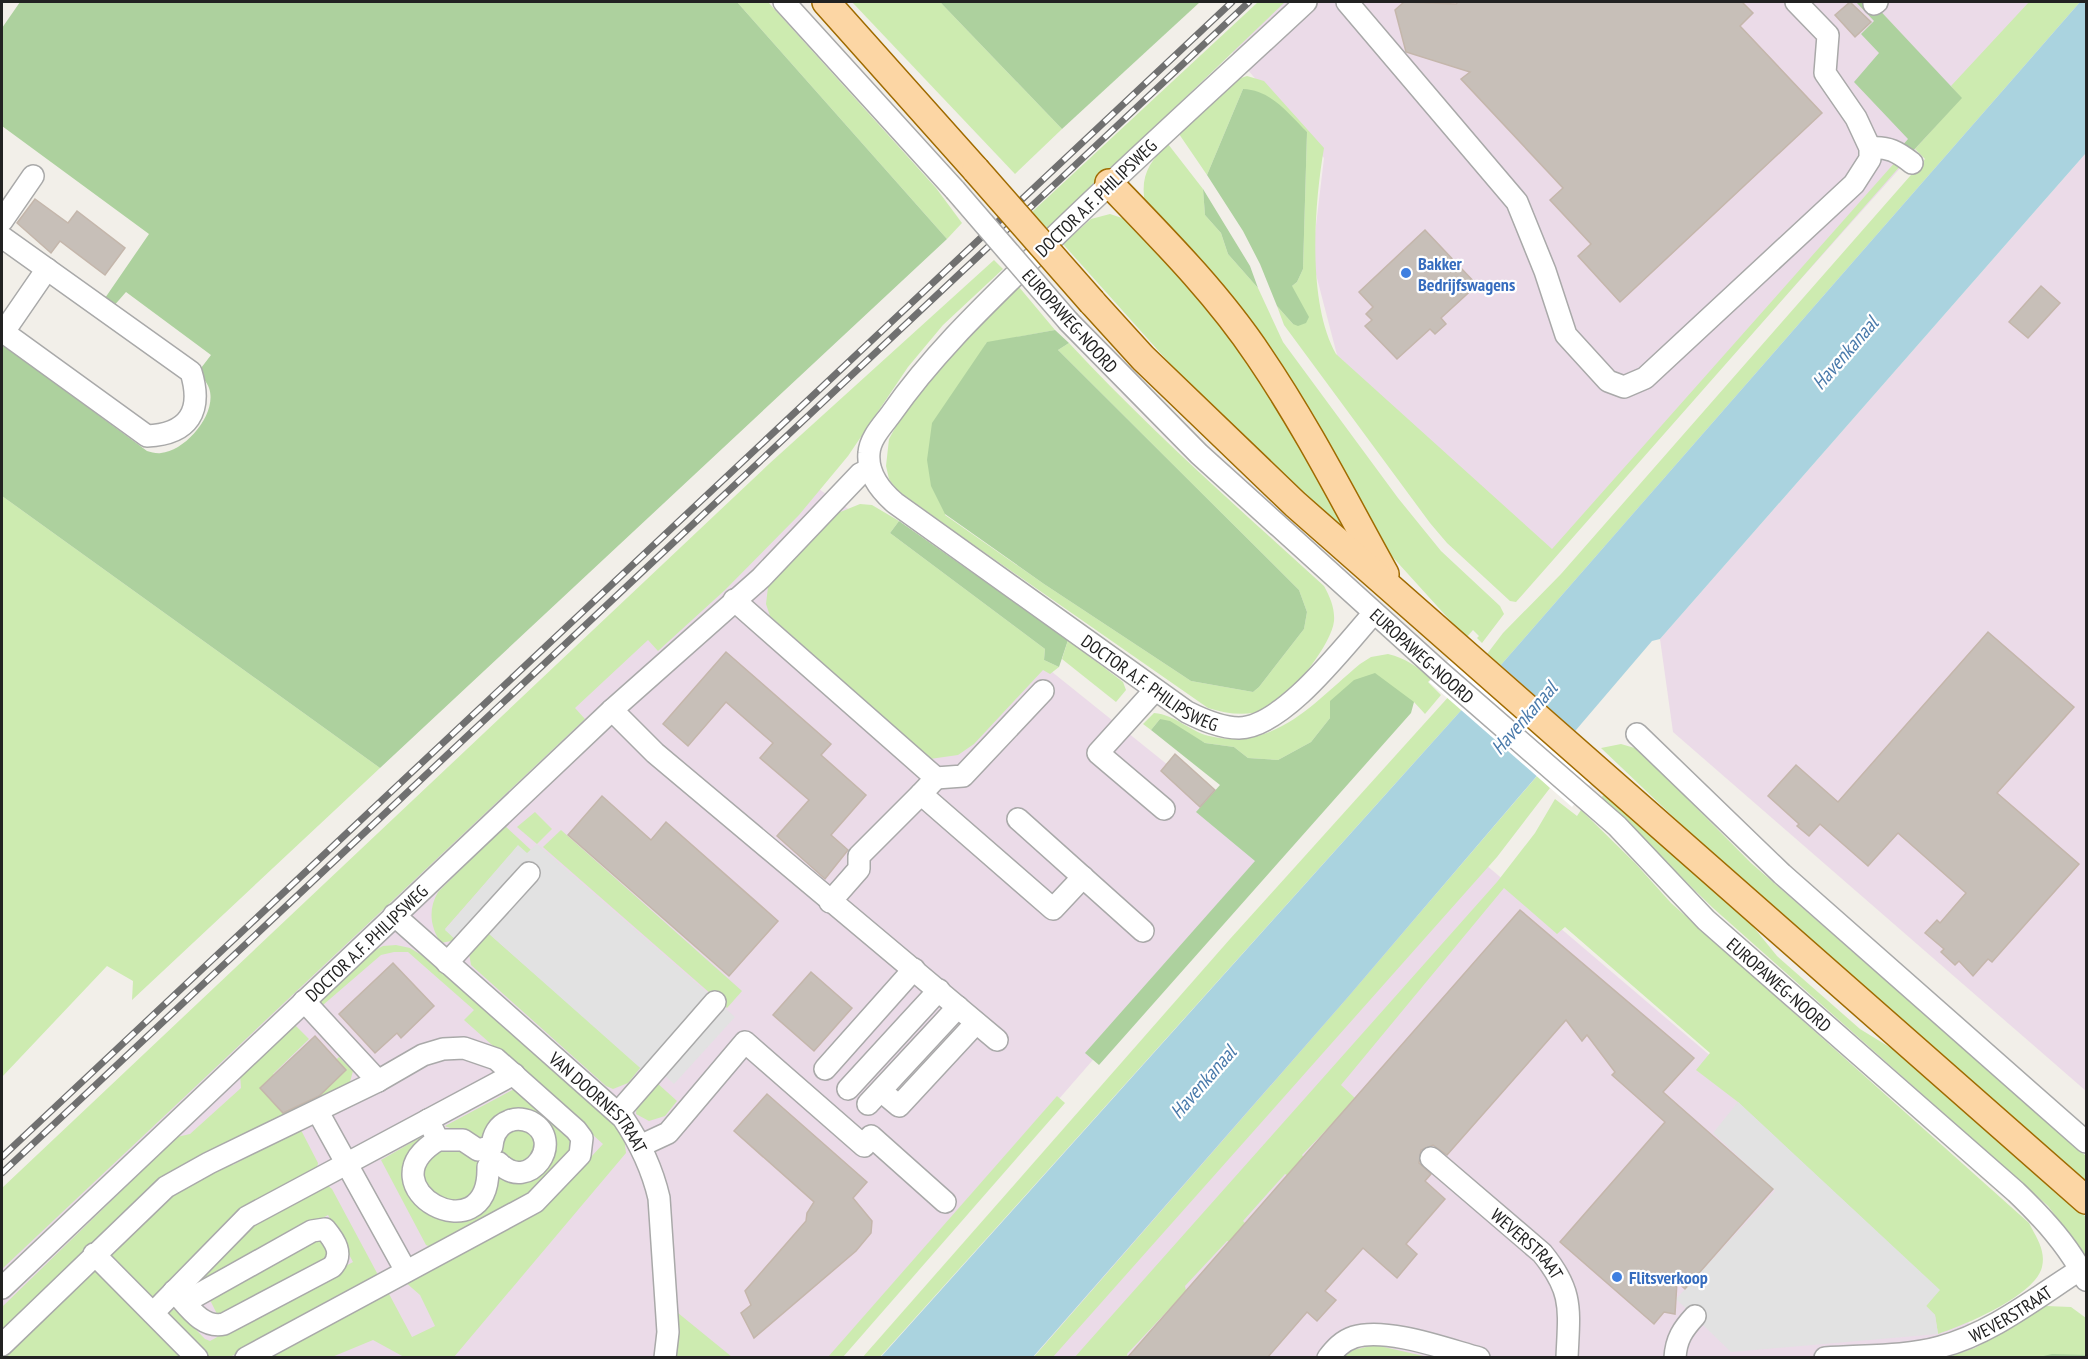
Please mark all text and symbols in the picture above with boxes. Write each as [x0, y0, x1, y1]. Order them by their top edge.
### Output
street label: DOCTOR A.F. PHILIPSWEG [1031, 134, 1162, 262]
place label: Bakker Bedrijfswagens [1418, 252, 1515, 296]
street label: EUROPAWEG-NOORD [1017, 264, 1123, 378]
marker: Bakker Bedrijfswagens [1399, 266, 1413, 280]
water label: Havenkanaal [1806, 309, 1885, 395]
street label: EUROPAWEG-NOORD [1365, 603, 1479, 708]
street label: DOCTOR A.F. PHILIPSWEG [1077, 629, 1221, 736]
water label: Havenkanaal [1485, 674, 1564, 760]
street label: DOCTOR A.F. PHILIPSWEG [300, 879, 432, 1006]
street label: EUROPAWEG-NOORD [1722, 932, 1837, 1037]
water label: Havenkanaal [1164, 1038, 1243, 1124]
street label: VAN DOORNESTRAAT [544, 1046, 653, 1156]
street label: WEVERSTRAAT [1486, 1203, 1569, 1283]
place label: Flitsverkoop [1629, 1266, 1708, 1289]
marker: Flitsverkoop [1610, 1270, 1624, 1284]
street label: WEVERSTRAAT [1965, 1280, 2056, 1347]

